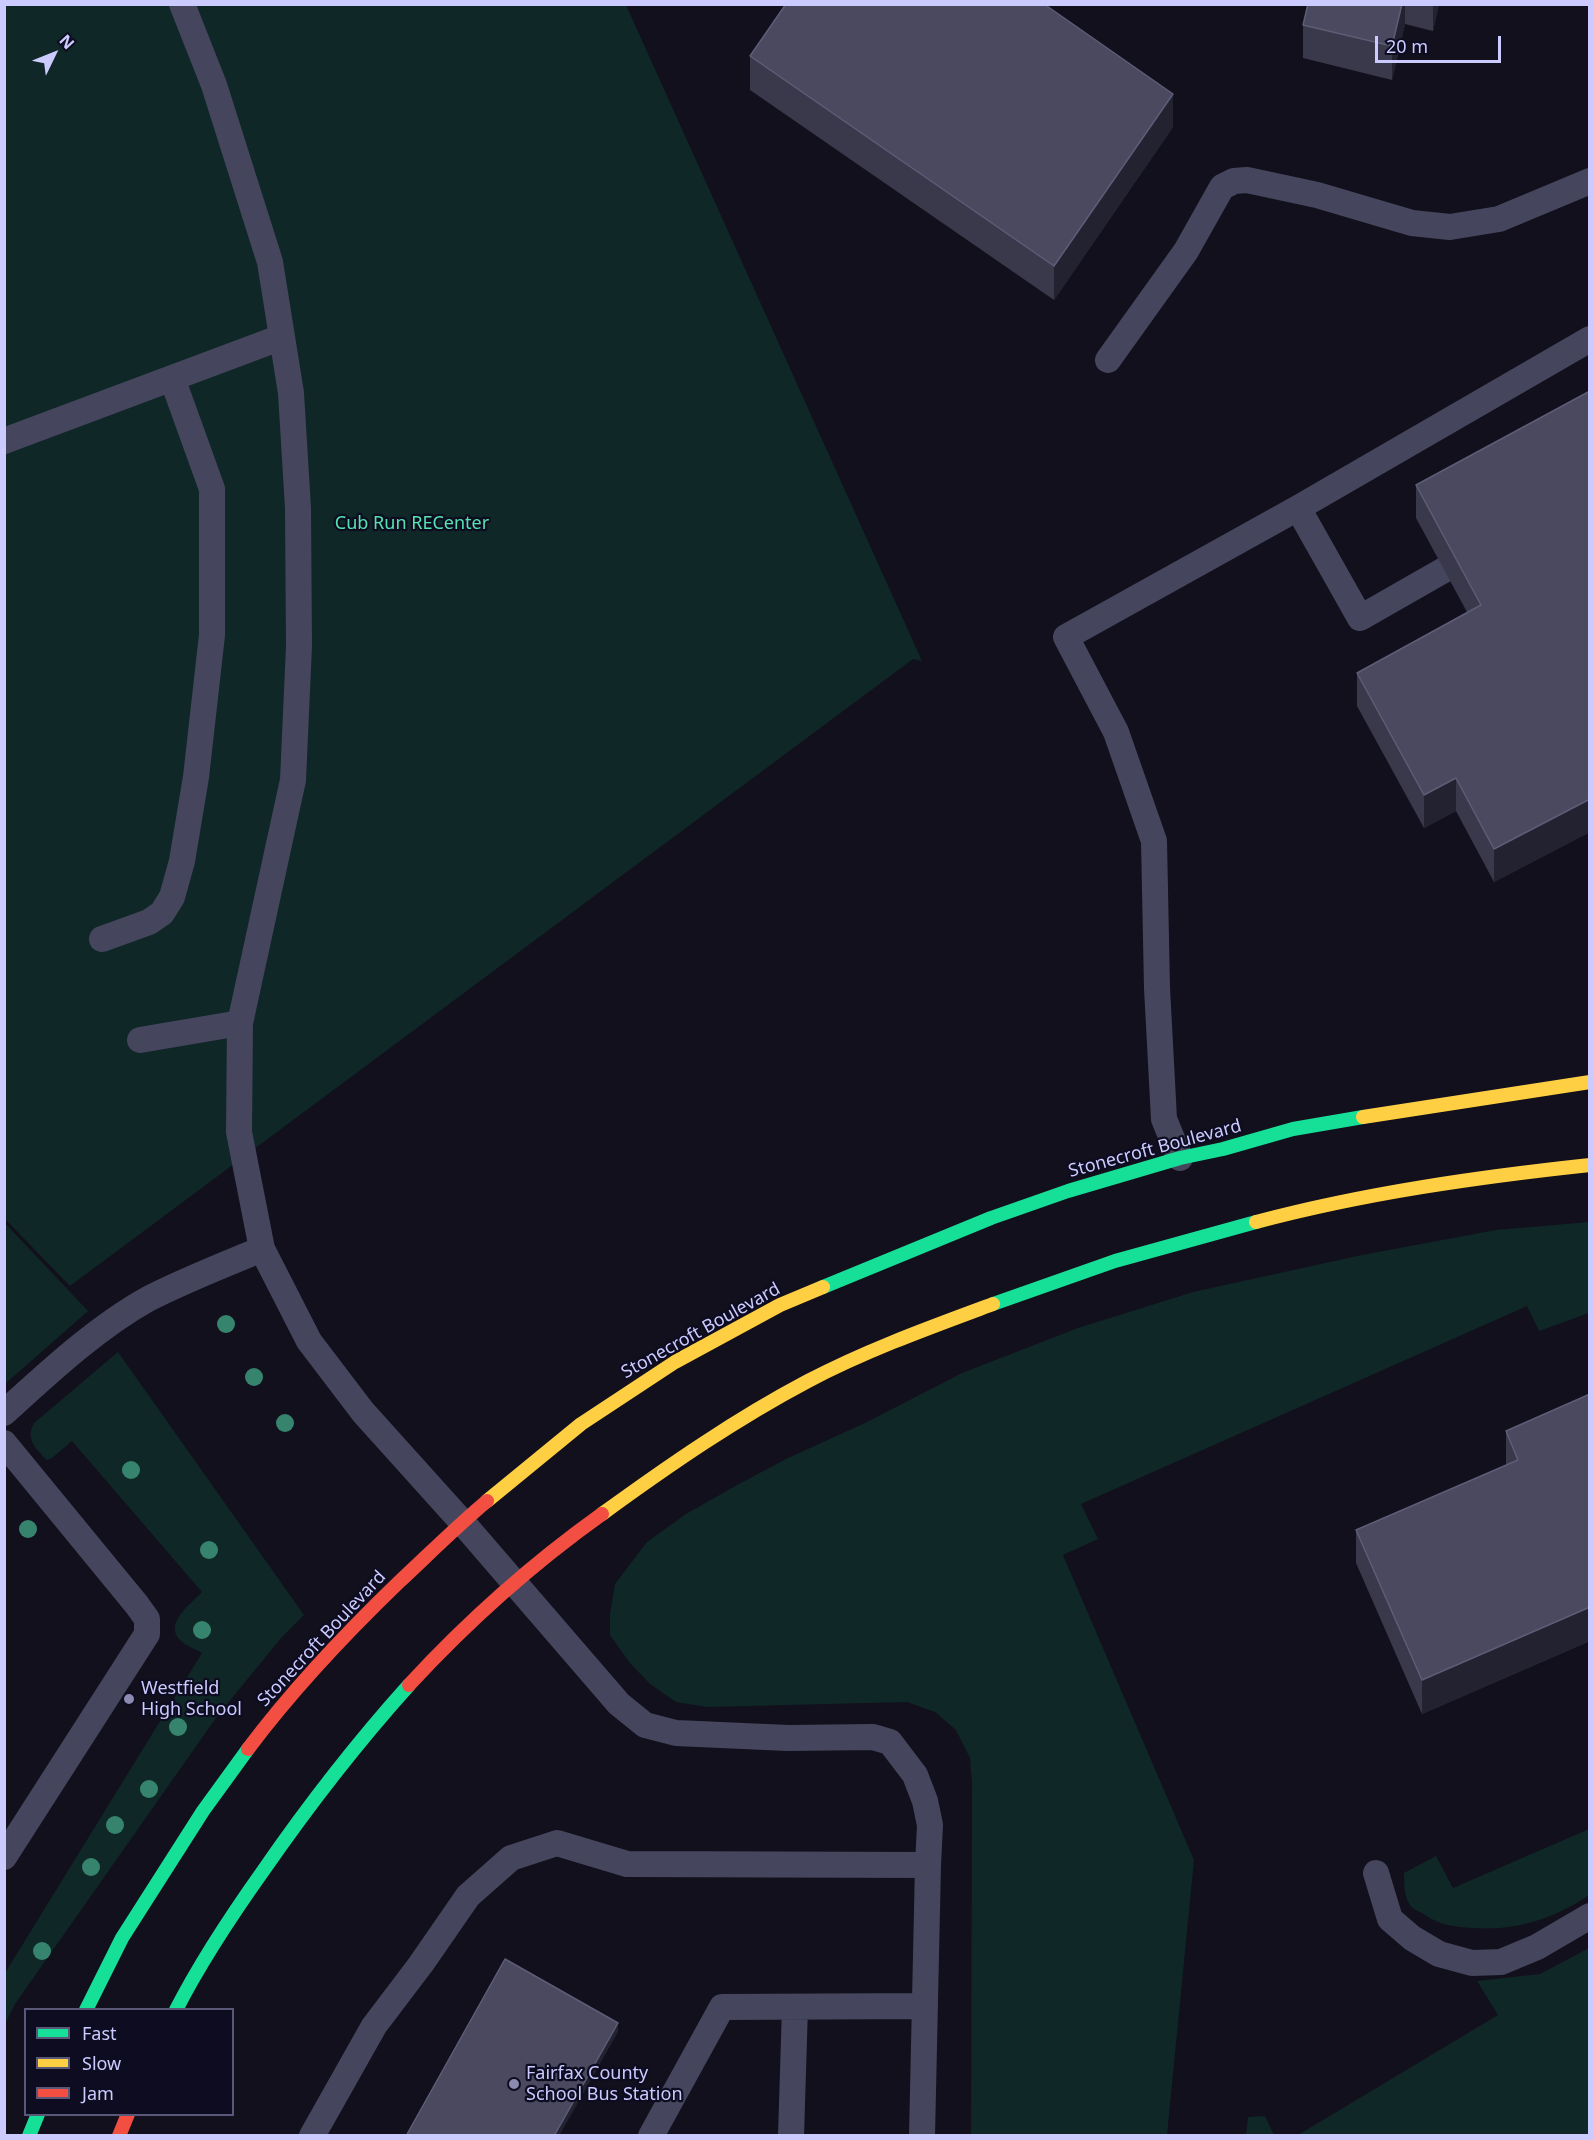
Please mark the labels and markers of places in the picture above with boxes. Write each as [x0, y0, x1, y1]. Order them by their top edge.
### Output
place label: Westfield High School [141, 1678, 242, 1720]
marker: Westfield High School [122, 1692, 136, 1706]
place label: Fairfax County School Bus Station [526, 2063, 683, 2106]
marker: Fairfax County School Bus Station [507, 2077, 521, 2091]

